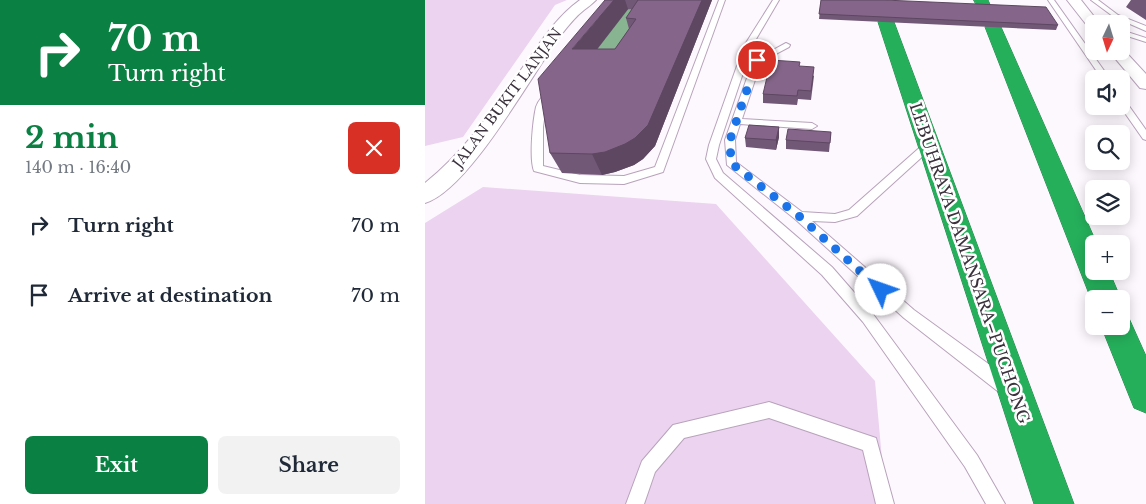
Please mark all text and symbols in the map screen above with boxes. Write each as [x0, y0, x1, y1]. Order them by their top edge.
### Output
north arrow [1085, 15, 1130, 60]
map controls [1085, 15, 1130, 335]
text: 70 m [108, 17, 201, 60]
icon: right [25, 20, 90, 85]
street label: JALAN BUKIT LANJAN [447, 24, 566, 173]
pin [736, 39, 778, 81]
icon: arrive [743, 46, 771, 74]
text: Turn right [108, 60, 226, 87]
button: sound [1085, 70, 1130, 115]
street label: LEBUHRAYA DAMANSARA–PUCHONG [905, 100, 1035, 426]
text: 2 min [25, 119, 118, 156]
button: close [348, 122, 400, 174]
button: search [1085, 125, 1130, 170]
text: 140 m · 16:40 [25, 157, 131, 177]
button: layers [1085, 180, 1130, 225]
icon: right [25, 211, 53, 239]
text: Turn right [68, 214, 174, 237]
text: 70 m [351, 214, 400, 237]
button: + [1085, 235, 1130, 280]
position arrow [854, 263, 906, 315]
icon: arrive [25, 281, 53, 309]
text: Arrive at destination [68, 284, 272, 307]
text: 70 m [351, 284, 400, 307]
button: − [1085, 290, 1130, 335]
button: Exit [25, 436, 208, 494]
button: Share [218, 436, 400, 494]

